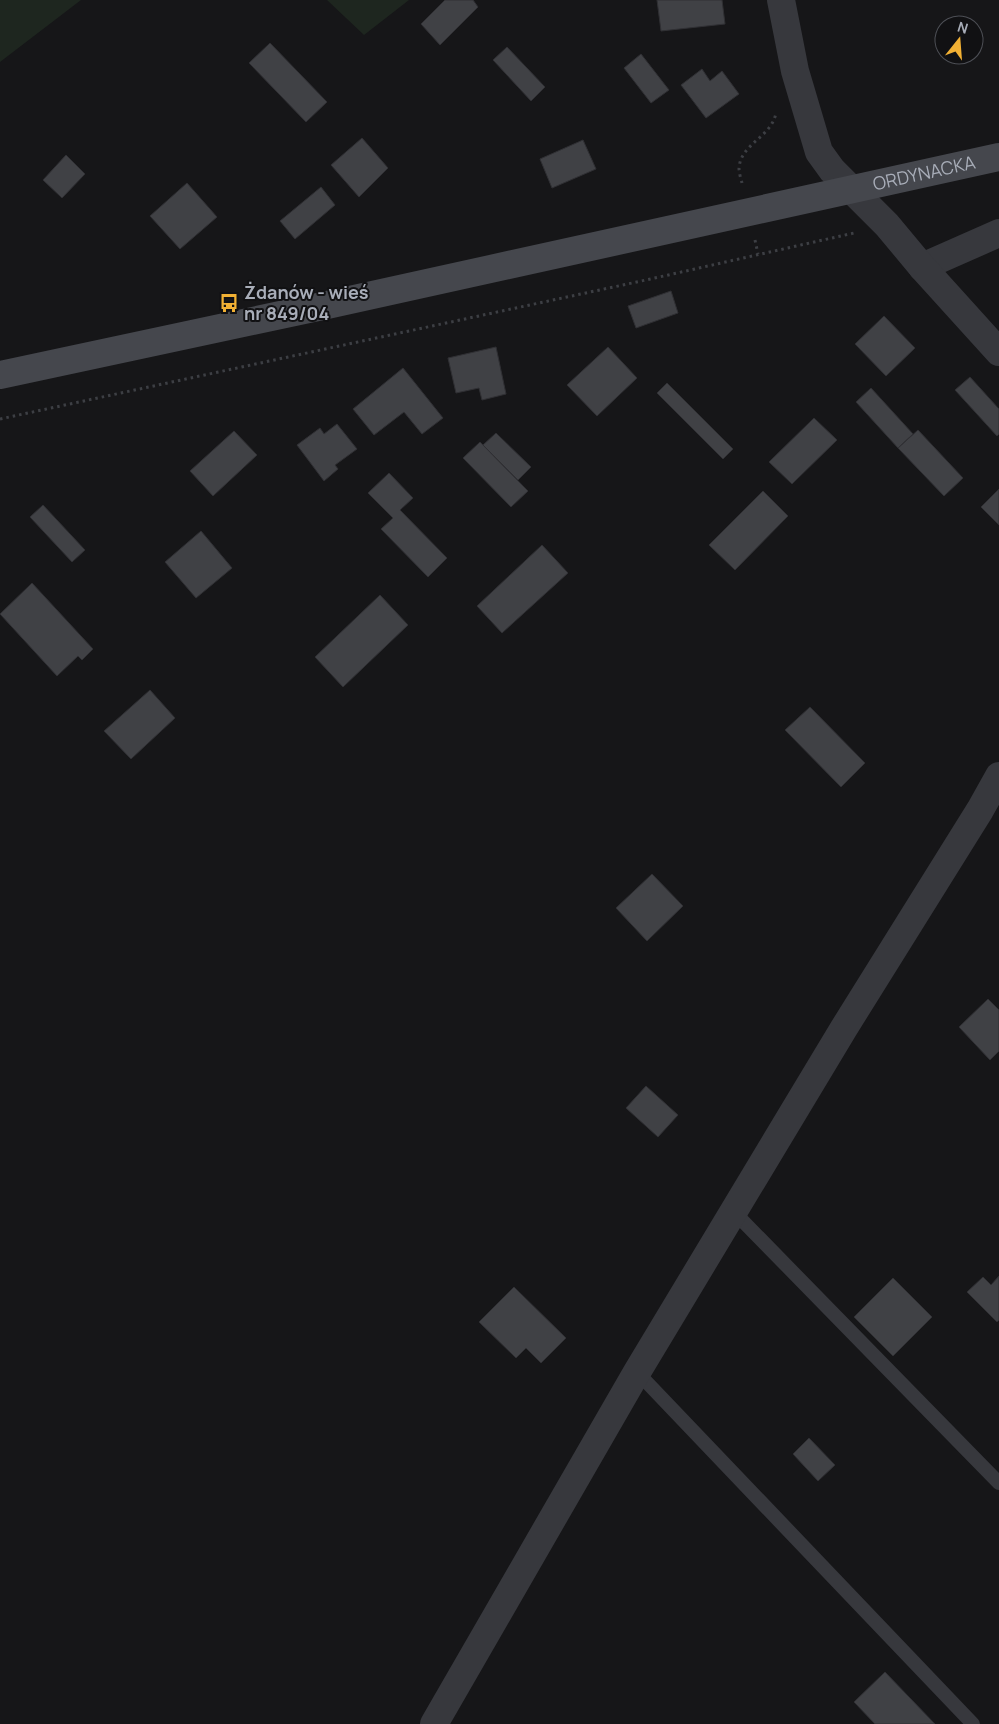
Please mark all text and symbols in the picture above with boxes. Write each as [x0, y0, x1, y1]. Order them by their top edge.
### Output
north arrow [934, 15, 984, 65]
text: N [955, 17, 971, 38]
street label: ORDYNACKA [871, 149, 978, 195]
place label: Żdanów - wieś nr 849/04 [244, 280, 369, 325]
bus stop icon: Żdanów - wieś nr 849/04 [218, 292, 240, 314]

